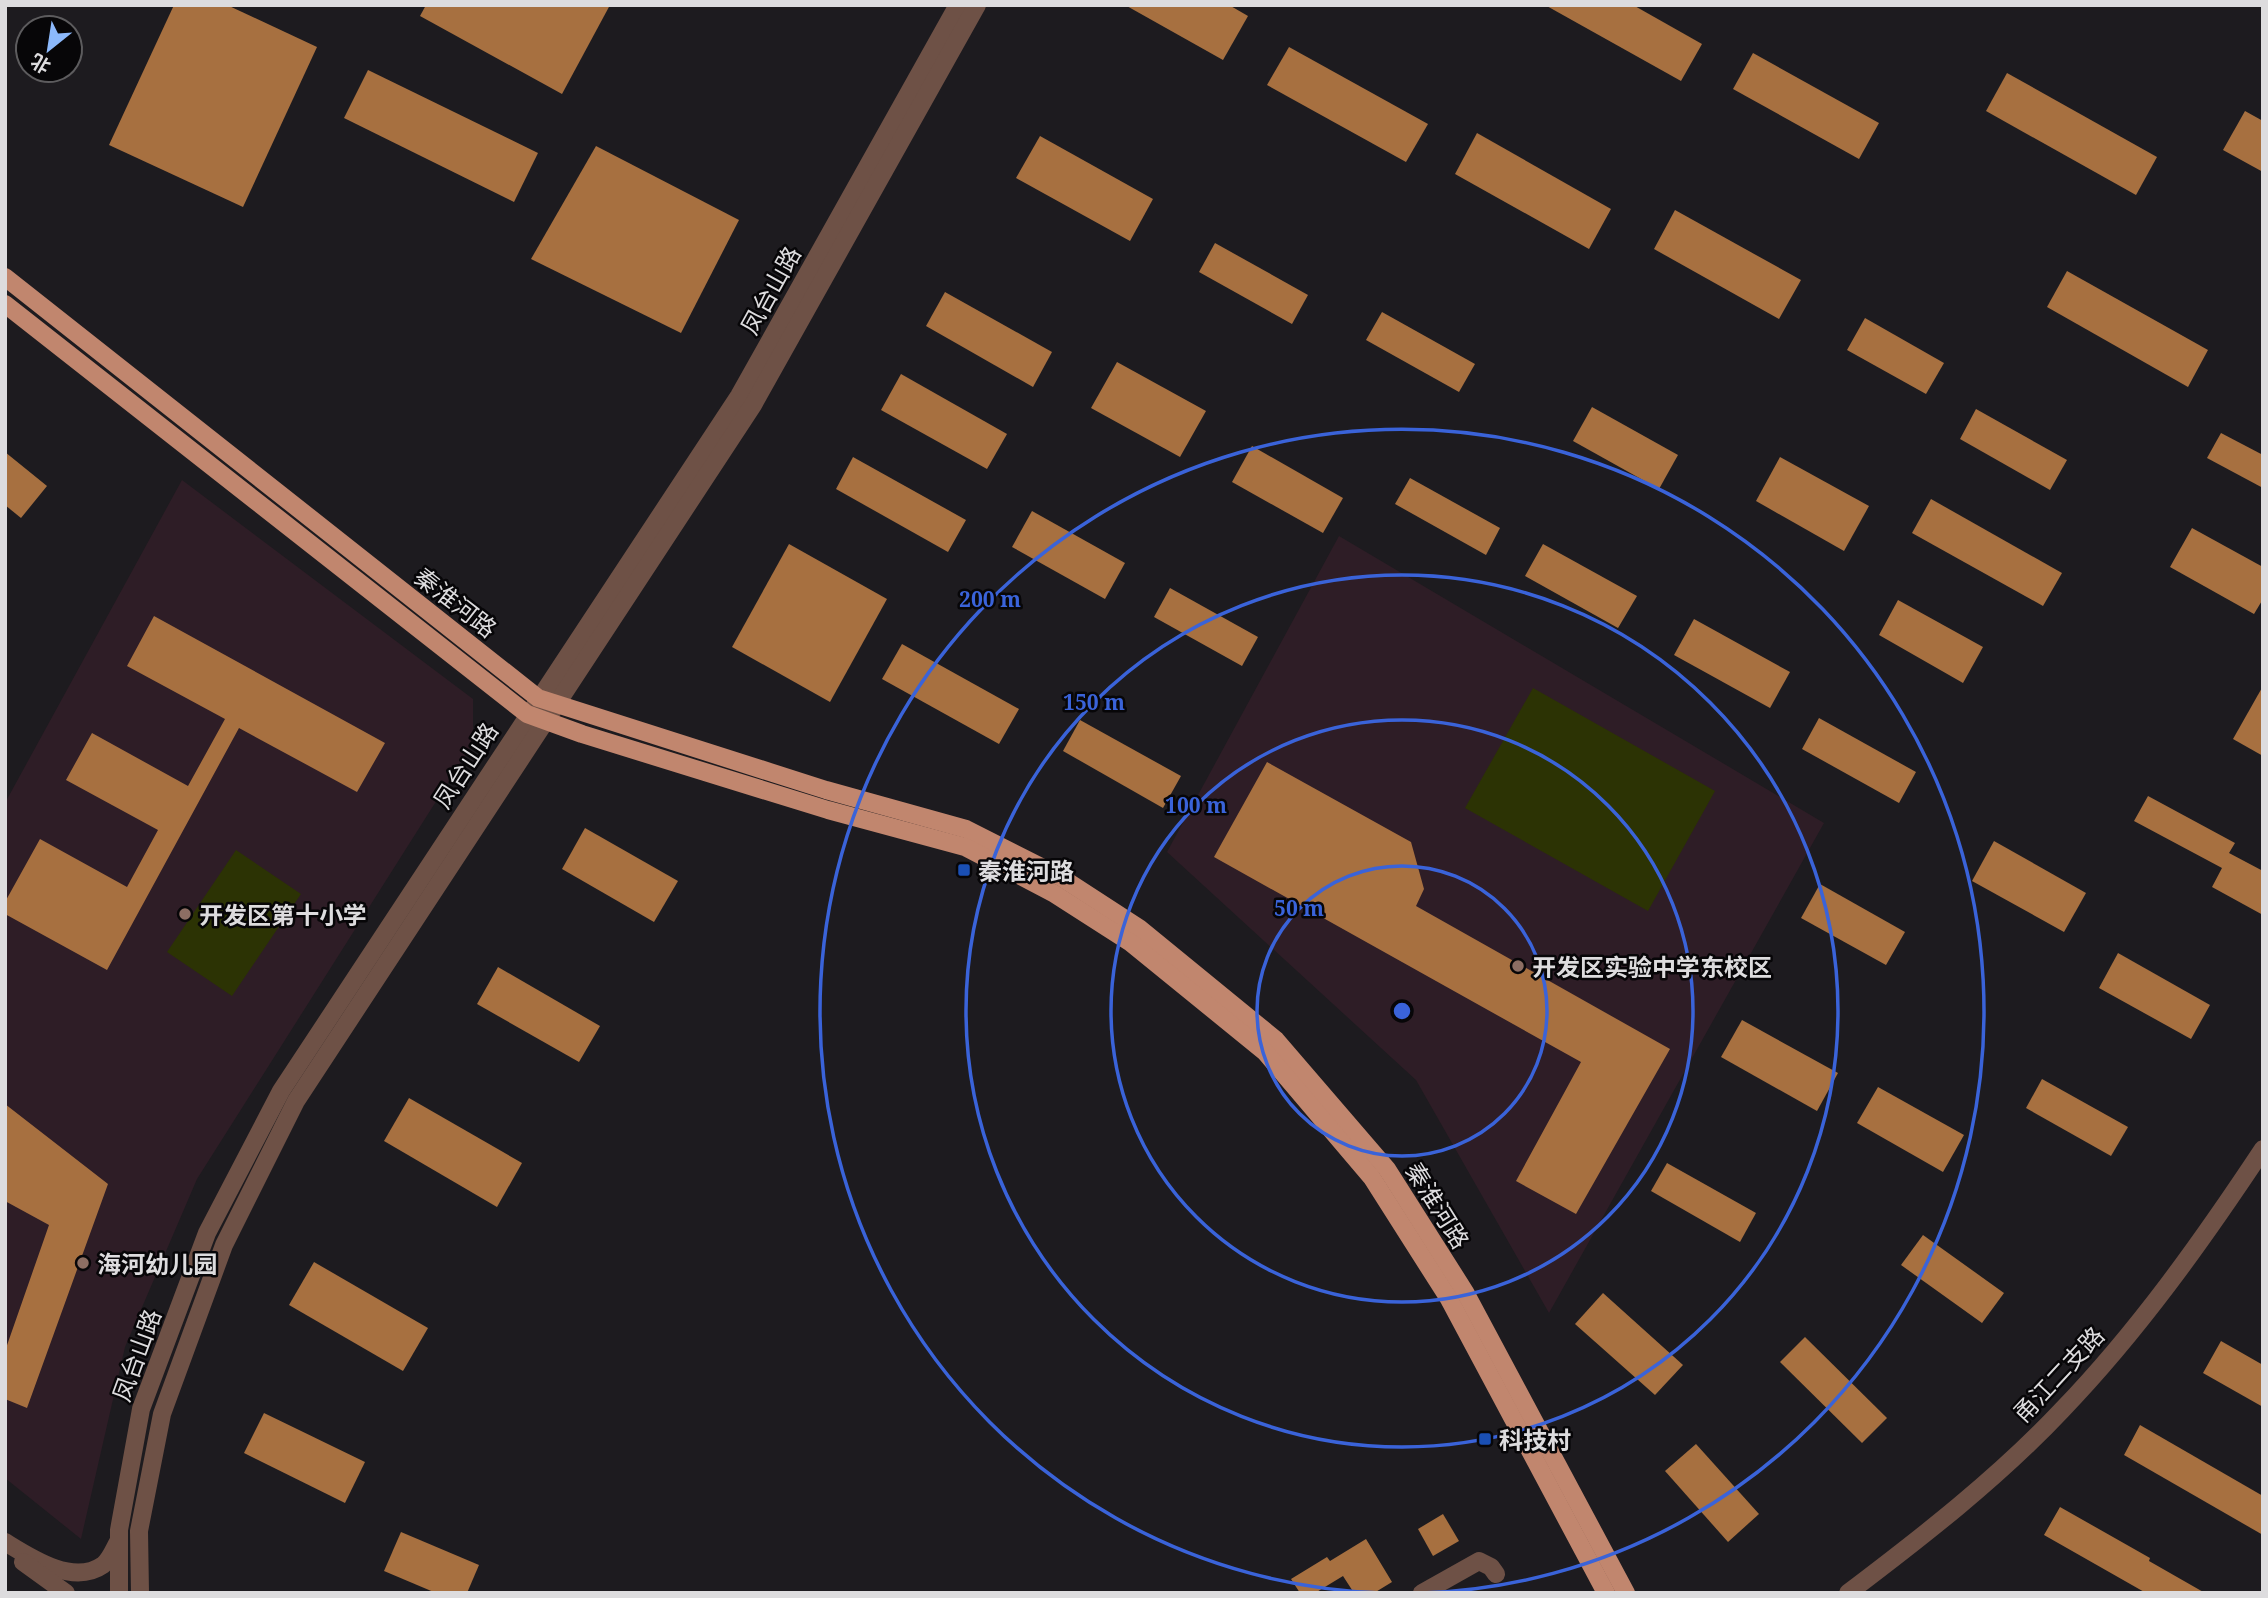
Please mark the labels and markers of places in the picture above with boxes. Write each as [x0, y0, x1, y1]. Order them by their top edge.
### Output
place label: 秦淮河路 [978, 854, 1074, 887]
marker: 秦淮河路 [956, 862, 972, 878]
place label: 开发区第十小学 [199, 898, 367, 931]
marker: 开发区第十小学 [177, 906, 193, 922]
place label: 开发区实验中学东校区 [1532, 950, 1772, 983]
marker: 开发区实验中学东校区 [1510, 958, 1526, 974]
centre of rings [1390, 999, 1414, 1023]
place label: 海河幼儿园 [97, 1247, 217, 1280]
marker: 海河幼儿园 [75, 1255, 91, 1271]
place label: 科技村 [1499, 1423, 1571, 1456]
marker: 科技村 [1477, 1431, 1493, 1447]

